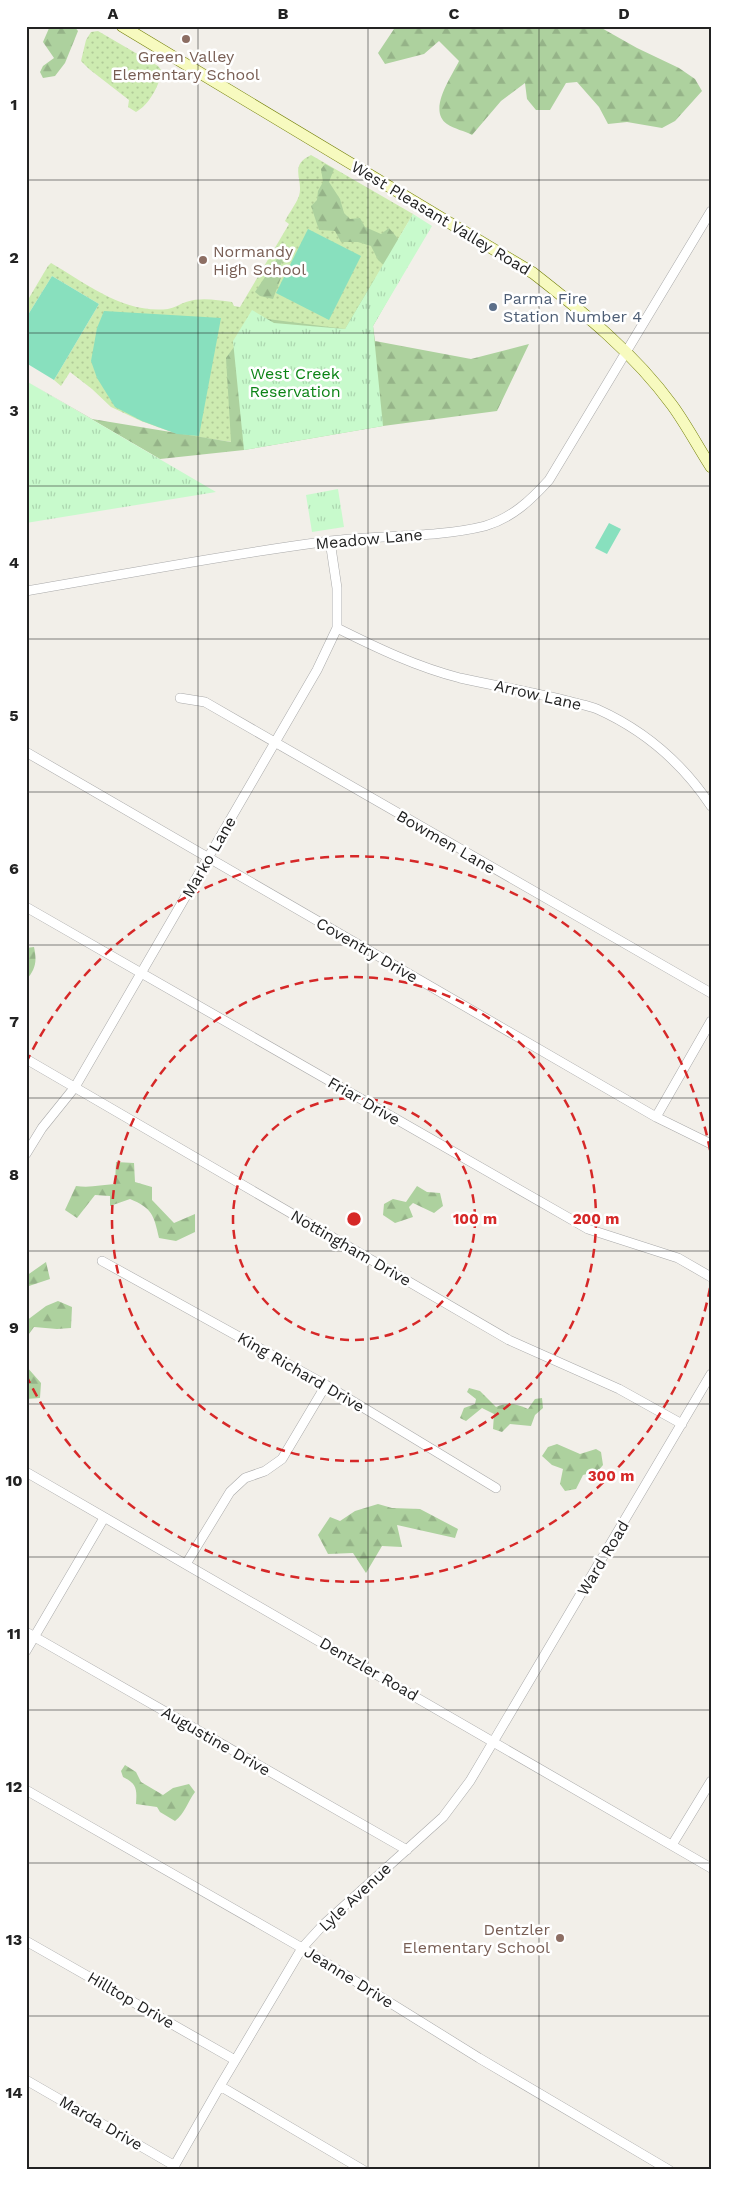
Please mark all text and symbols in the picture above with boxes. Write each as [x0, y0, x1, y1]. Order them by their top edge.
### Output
text: A [108, 4, 119, 23]
text: B [278, 4, 289, 23]
text: C [449, 4, 460, 23]
text: D [618, 4, 630, 23]
marker: Green Valley Elementary School [180, 33, 192, 45]
place label: Green Valley Elementary School [112, 47, 260, 84]
text: 1 [11, 95, 17, 114]
street label: West Pleasant Valley Road [348, 157, 534, 279]
place label: Normandy High School [213, 242, 306, 279]
text: 2 [9, 248, 19, 267]
marker: Normandy High School [197, 254, 209, 266]
place label: Parma Fire Station Number 4 [503, 289, 642, 326]
marker: Parma Fire Station Number 4 [487, 301, 499, 313]
park label: West Creek Reservation [249, 364, 341, 401]
text: 3 [9, 401, 19, 420]
street label: Meadow Lane [315, 525, 423, 553]
text: 4 [9, 553, 19, 572]
street label: Arrow Lane [493, 676, 583, 714]
text: 5 [9, 706, 19, 725]
street label: Bowmen Lane [393, 806, 499, 878]
street label: Marko Lane [178, 813, 240, 901]
text: 6 [9, 859, 19, 878]
street label: Coventry Drive [313, 913, 421, 987]
text: 7 [9, 1012, 19, 1031]
street label: Friar Drive [324, 1073, 404, 1129]
text: 8 [9, 1165, 19, 1184]
street label: Nottingham Drive [288, 1206, 414, 1290]
centre of rings [345, 1210, 363, 1228]
text: 100 m [453, 1210, 497, 1228]
text: 200 m [573, 1210, 619, 1228]
text: 9 [9, 1318, 19, 1337]
street label: King Richard Drive [234, 1328, 368, 1416]
text: 300 m [588, 1467, 634, 1485]
text: 10 [5, 1471, 23, 1490]
street label: Ward Road [573, 1517, 633, 1599]
text: 11 [7, 1624, 21, 1643]
street label: Dentzler Road [316, 1633, 422, 1705]
street label: Augustine Drive [158, 1702, 274, 1780]
text: 12 [6, 1777, 22, 1796]
street label: Lyle Avenue [315, 1859, 395, 1935]
place label: Dentzler Elementary School [403, 1920, 550, 1957]
text: 13 [6, 1930, 22, 1949]
marker: Dentzler Elementary School [554, 1932, 566, 1944]
street label: Jeanne Drive [301, 1942, 397, 2012]
street label: Hilltop Drive [84, 1968, 178, 2032]
text: 14 [5, 2083, 23, 2102]
street label: Marda Drive [56, 2092, 146, 2154]

